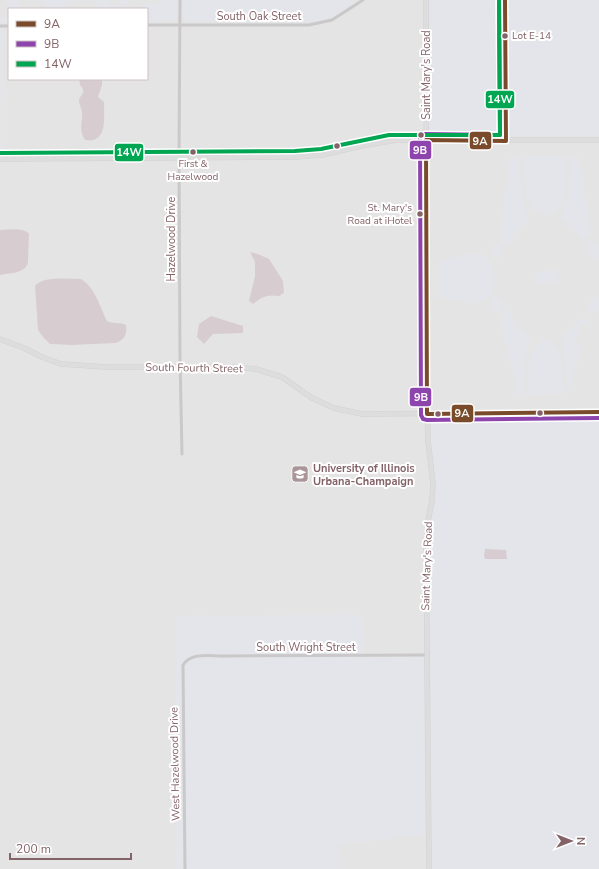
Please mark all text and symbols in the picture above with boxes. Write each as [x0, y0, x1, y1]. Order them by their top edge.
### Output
legend [8, 8, 148, 80]
street label: South Oak Street [217, 9, 301, 24]
text: 9A [44, 16, 60, 32]
place label: Lot E-14 [512, 29, 551, 43]
street label: Saint Mary's Road [419, 30, 434, 120]
marker: Lot E-14 [500, 31, 510, 41]
text: 9B [44, 36, 59, 52]
text: 14W [44, 56, 72, 72]
line badge: 14W [485, 90, 515, 109]
text: 14W [487, 92, 513, 107]
unlabelled marker [416, 130, 426, 140]
line badge: 9A [469, 131, 492, 150]
text: 9A [473, 134, 488, 149]
line badge: 9B [409, 140, 432, 160]
unlabelled marker [332, 141, 342, 151]
line badge: 14W [114, 143, 144, 162]
text: 9B [413, 143, 427, 158]
text: 14W [116, 145, 142, 160]
marker: First & Hazelwood [188, 147, 198, 157]
place label: First & Hazelwood [168, 157, 219, 184]
street label: Hazelwood Drive [164, 196, 179, 281]
place label: St. Mary's Road at iHotel [348, 201, 412, 228]
marker: St. Mary's Road at iHotel [415, 209, 425, 219]
street label: South Fourth Street [145, 360, 243, 376]
line badge: 9B [409, 387, 432, 407]
text: 9B [414, 390, 428, 405]
line badge: 9A [451, 404, 474, 423]
text: 9A [455, 406, 470, 421]
unlabelled marker [535, 408, 545, 418]
unlabelled marker [433, 409, 443, 419]
place label: University of Illinois Urbana-Champaign [313, 461, 415, 489]
school or university icon: University of Illinois Urbana-Champaign [290, 464, 310, 484]
street label: Saint Mary's Road [418, 521, 436, 611]
street label: South Wright Street [256, 640, 356, 655]
street label: West Hazelwood Drive [167, 707, 183, 821]
north arrow [551, 821, 591, 861]
scale bar [10, 835, 131, 861]
text: N [573, 837, 588, 845]
text: 200 m [16, 841, 51, 857]

